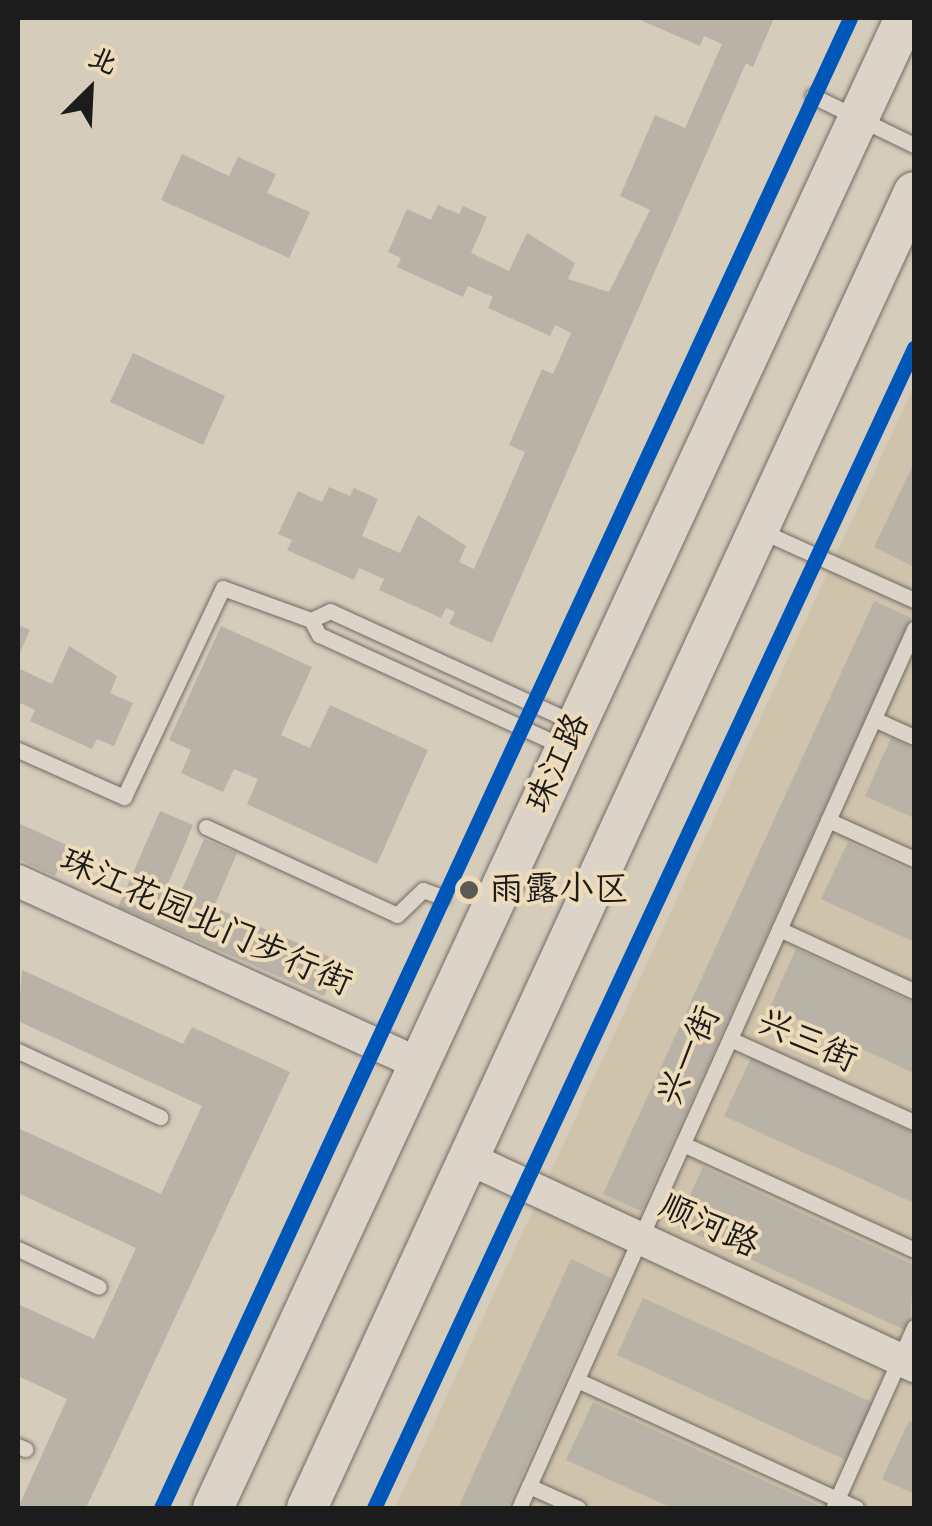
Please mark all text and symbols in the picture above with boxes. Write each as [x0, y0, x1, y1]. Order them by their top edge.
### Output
north arrow [40, 40, 140, 140]
text: 北 [82, 40, 123, 85]
street label: 珠江路 [517, 707, 599, 819]
street label: 珠江花园北门步行街 [54, 839, 358, 1005]
place label: 雨露小区 [489, 869, 629, 911]
marker: 雨露小区 [458, 879, 480, 901]
street label: 兴一街 [648, 999, 730, 1113]
street label: 兴三街 [750, 1000, 864, 1082]
street label: 顺河路 [653, 1185, 765, 1267]

